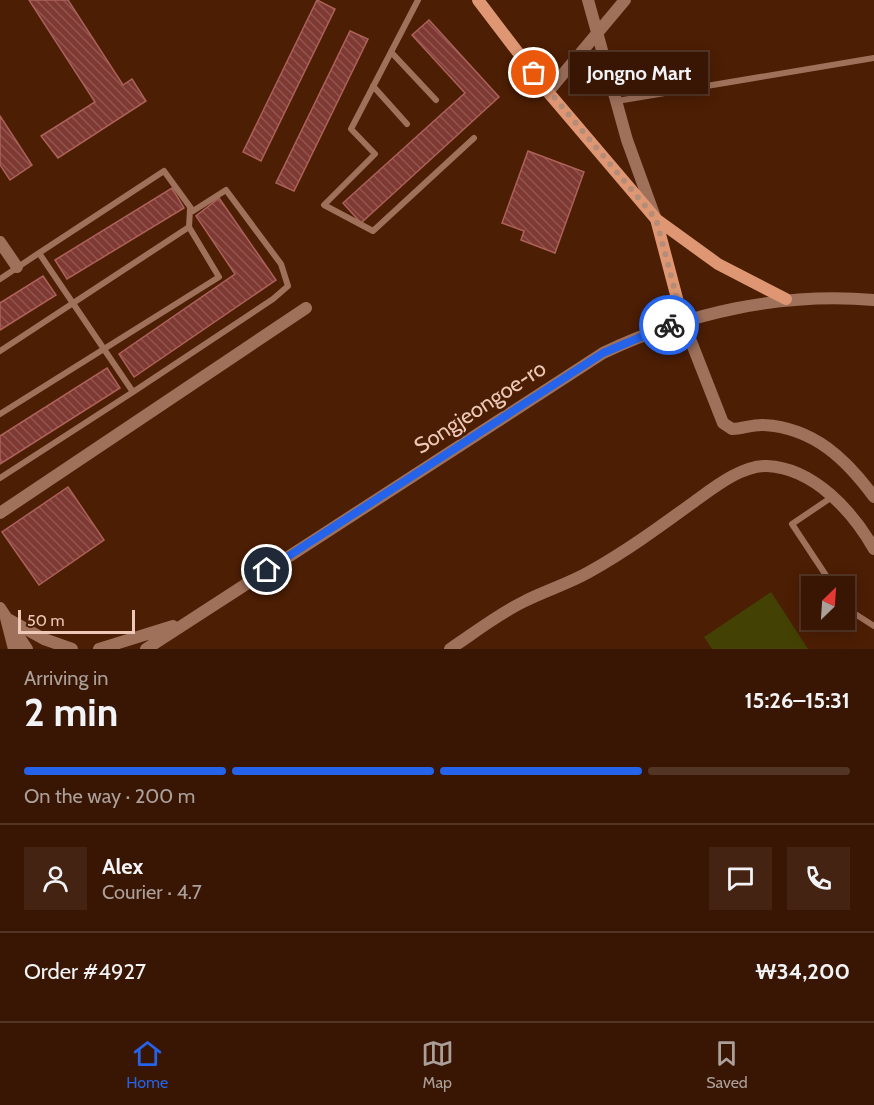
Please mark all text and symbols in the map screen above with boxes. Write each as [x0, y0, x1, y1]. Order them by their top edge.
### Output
pin [508, 47, 559, 98]
callout: Jongno Mart [570, 52, 708, 94]
icon: bag [517, 56, 550, 89]
text: Jongno Mart [587, 61, 691, 85]
courier [639, 295, 699, 355]
icon: bike [653, 309, 686, 342]
street label: Songjeongoe-ro [409, 354, 551, 460]
pin [241, 544, 292, 595]
icon: home [250, 553, 283, 586]
north arrow [801, 576, 855, 630]
map controls [801, 576, 855, 630]
scale bar [18, 607, 135, 634]
text: 50 m [27, 611, 64, 630]
text: Arriving in [24, 666, 108, 690]
text: 15:26–15:31 [745, 687, 850, 714]
text: 2 min [24, 688, 118, 736]
text: On the way · 200 m [24, 784, 195, 808]
button: person [24, 847, 87, 910]
button: chat [709, 847, 772, 910]
button: phone [787, 847, 850, 910]
text: Alex [102, 853, 143, 880]
text: Courier · 4.7 [102, 880, 202, 904]
text: Order #4927 [24, 958, 146, 985]
text: ₩34,200 [755, 958, 850, 985]
tab: Home [126, 1037, 168, 1092]
tab: Map [421, 1037, 454, 1092]
tab: Saved [706, 1037, 748, 1092]

